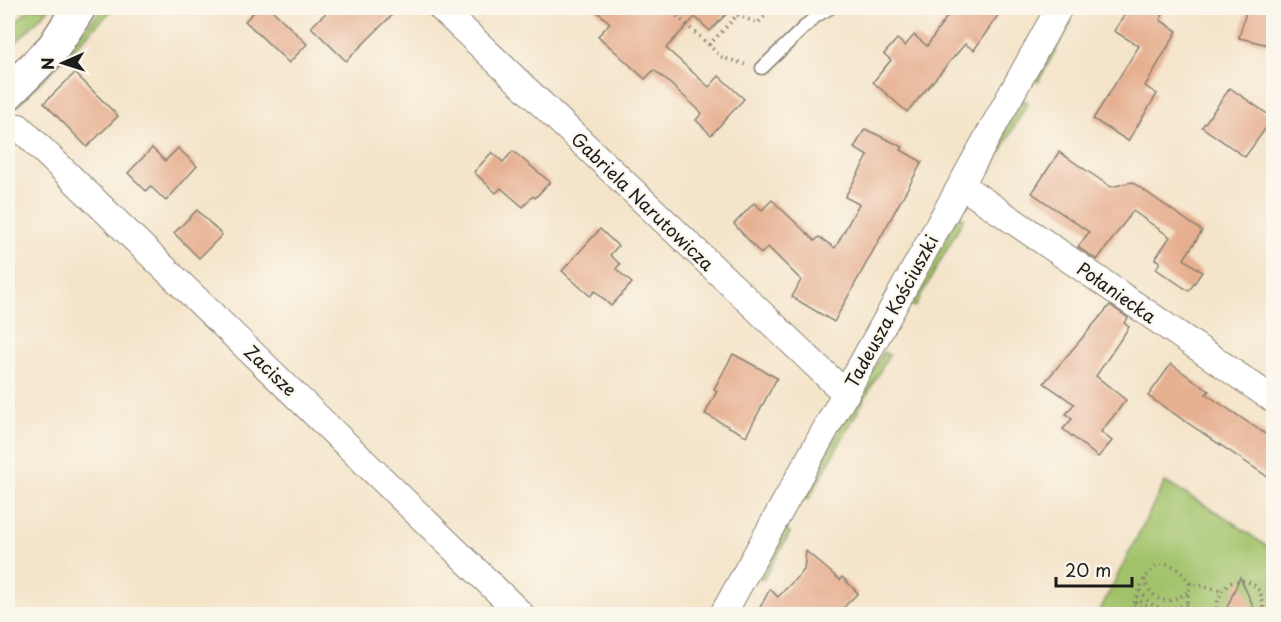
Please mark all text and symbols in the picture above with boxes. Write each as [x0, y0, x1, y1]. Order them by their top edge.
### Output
north arrow [33, 33, 93, 93]
text: N [35, 57, 59, 71]
street label: Gabriela Narutowicza [565, 125, 721, 277]
street label: Tadeusza Kościuszki [838, 230, 944, 392]
street label: Połaniecka [1072, 255, 1163, 330]
street label: Zacisze [239, 338, 303, 402]
scale bar [1056, 550, 1132, 588]
text: 20 m [1065, 556, 1111, 583]

